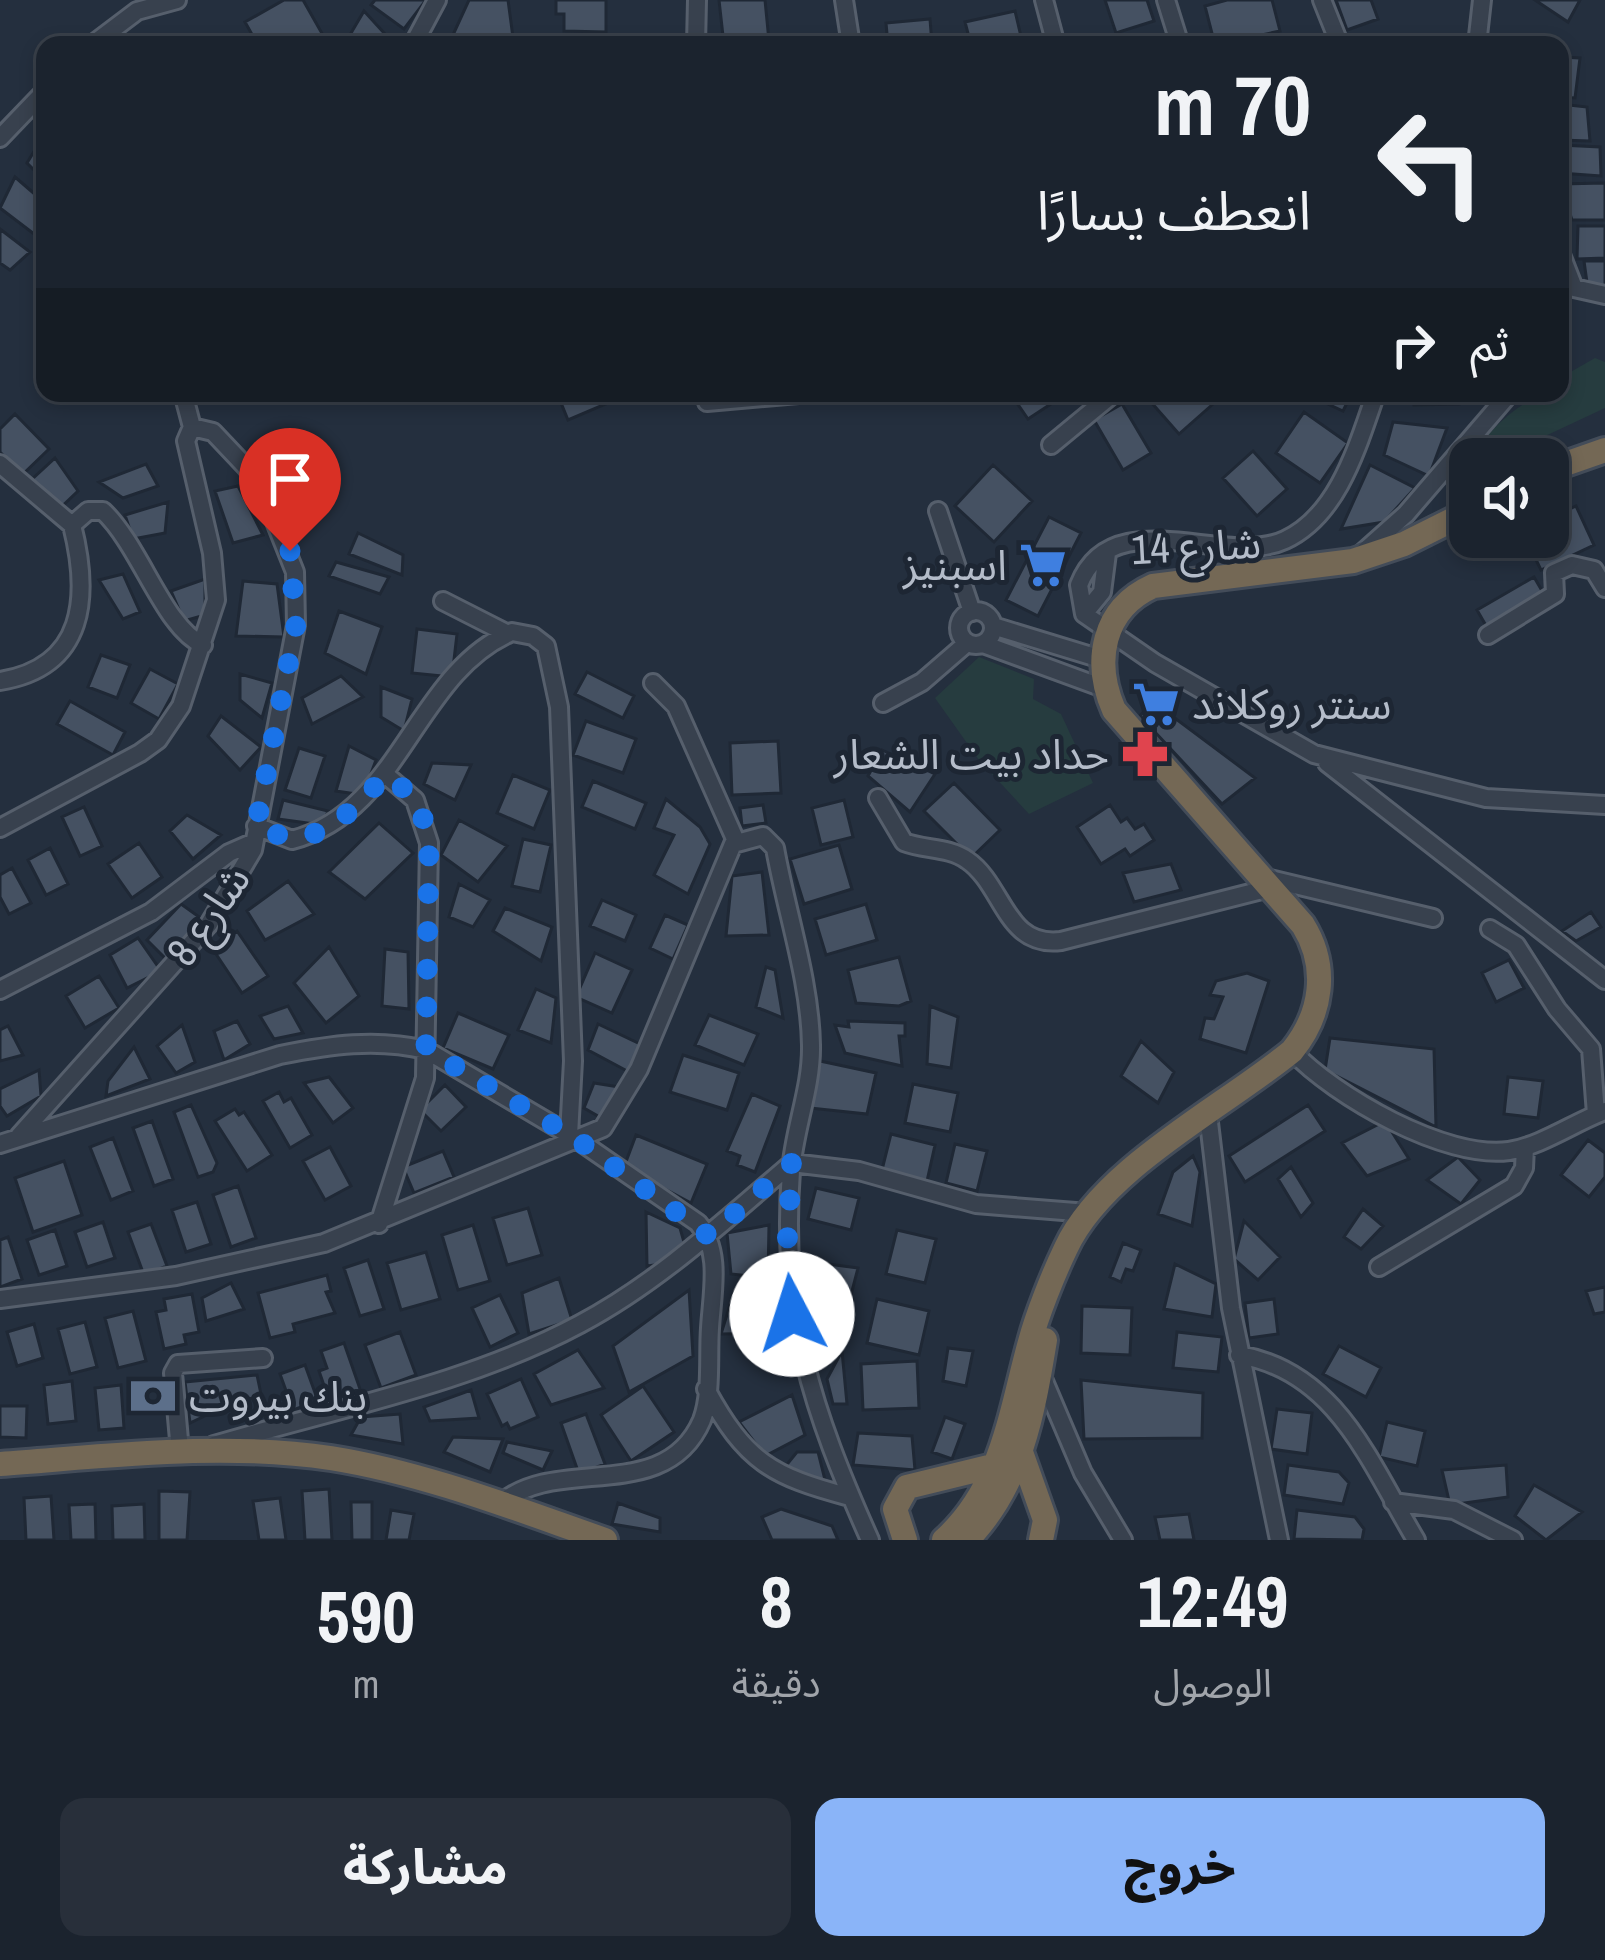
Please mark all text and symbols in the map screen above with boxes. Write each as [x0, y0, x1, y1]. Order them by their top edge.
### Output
text: 70 m [1154, 48, 1311, 161]
icon: left [1353, 84, 1509, 240]
text: انعطف يسارًا [1036, 174, 1311, 247]
icon: right [1380, 312, 1446, 378]
text: ثم [1470, 313, 1509, 374]
pin [239, 428, 341, 551]
map controls [1449, 438, 1569, 558]
button: sound [1449, 438, 1569, 558]
icon: arrive [257, 446, 323, 512]
street label: شارع 14 [1130, 515, 1262, 581]
place label: اسبنيز [901, 537, 1007, 593]
supermarket icon: اسبنيز [1018, 540, 1068, 590]
place label: سنتر روكلاند [1192, 676, 1392, 732]
supermarket icon: سنتر روكلاند [1131, 679, 1181, 729]
place label: حداد بيت الشعار [832, 726, 1109, 782]
pharmacy icon: حداد بيت الشعار [1120, 729, 1170, 779]
street label: شارع 8 [153, 854, 266, 979]
position arrow [729, 1251, 855, 1377]
place label: بنك بيروت [189, 1368, 367, 1424]
bank icon: بنك بيروت [128, 1371, 178, 1421]
text: 8 [760, 1552, 793, 1649]
text: 12:49 [1137, 1552, 1288, 1649]
text: 590 [317, 1567, 415, 1664]
text: دقيقة [732, 1657, 821, 1709]
text: الوصول [1154, 1657, 1272, 1709]
text: m [353, 1658, 379, 1710]
button: مشاركة [60, 1798, 791, 1936]
button: خروج [815, 1798, 1545, 1936]

